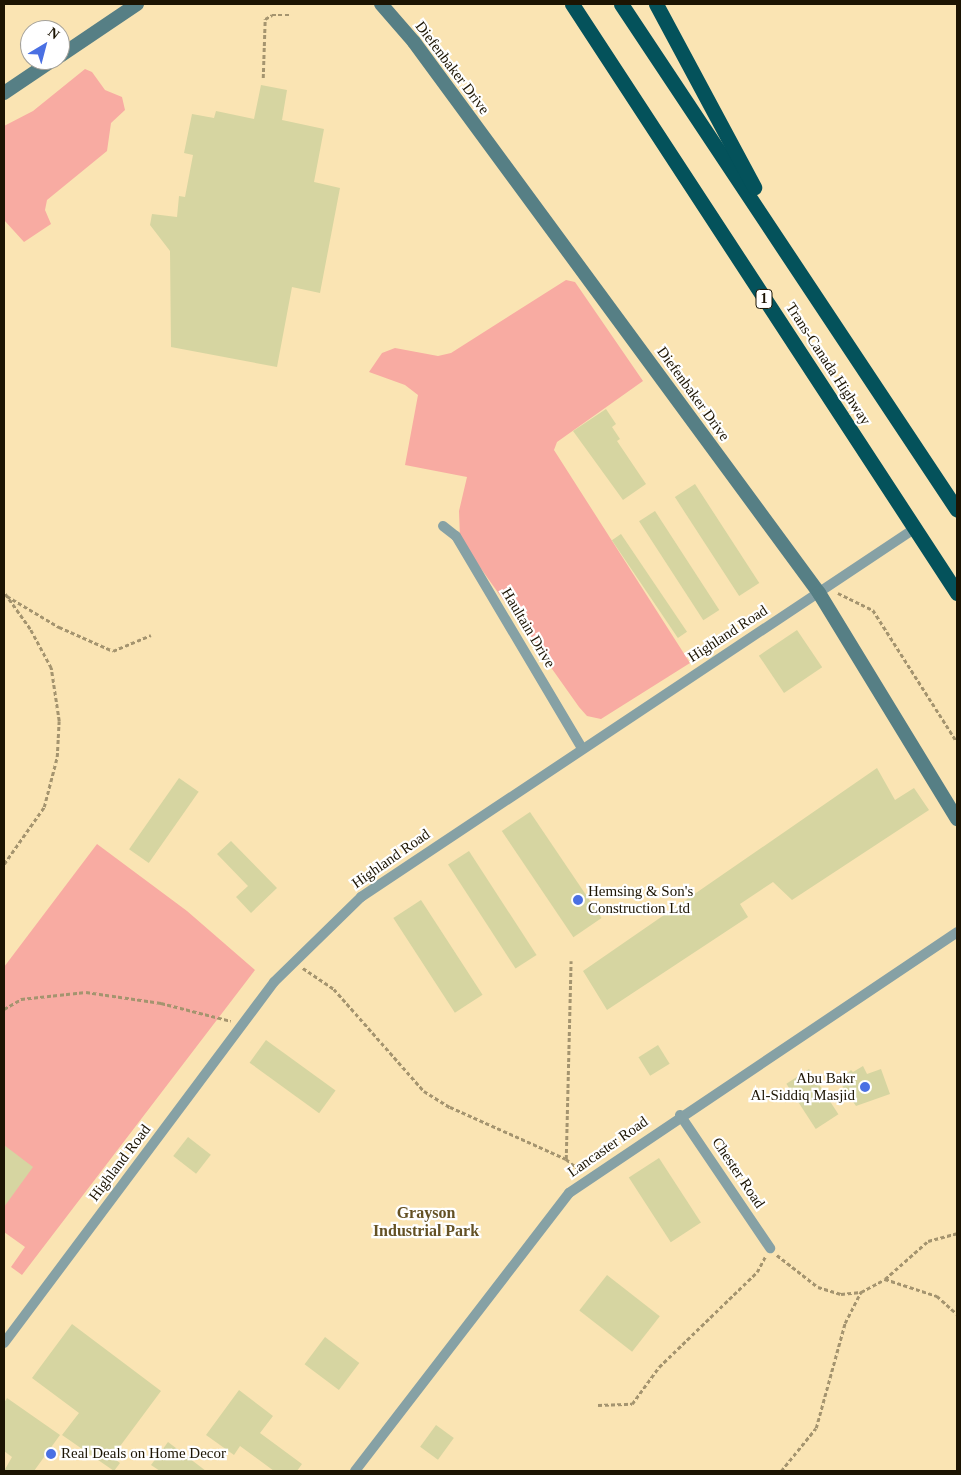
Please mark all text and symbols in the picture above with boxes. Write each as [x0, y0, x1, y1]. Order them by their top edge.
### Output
street label: Diefenbaker Drive [411, 18, 493, 118]
north arrow [20, 20, 70, 70]
text: N [45, 24, 62, 42]
road number: 1 [755, 288, 773, 310]
street label: Trans-Canada Highway [782, 299, 874, 429]
street label: Diefenbaker Drive [653, 343, 733, 445]
street label: Haultain Drive [497, 585, 559, 671]
street label: Highland Road [685, 602, 771, 666]
street label: Highland Road [348, 825, 434, 893]
place label: Hemsing & Son's Construction Ltd [588, 882, 693, 917]
marker: Hemsing & Son's Construction Ltd [572, 894, 584, 906]
place label: Abu Bakr Al-Siddiq Masjid [750, 1069, 855, 1104]
marker: Abu Bakr Al-Siddiq Masjid [859, 1081, 871, 1093]
street label: Lancaster Road [564, 1113, 652, 1181]
street label: Highland Road [85, 1121, 155, 1205]
street label: Chester Road [708, 1134, 768, 1212]
district label: Grayson Industrial Park [373, 1203, 479, 1241]
place label: Real Deals on Home Decor [61, 1445, 226, 1463]
marker: Real Deals on Home Decor [45, 1448, 57, 1460]

